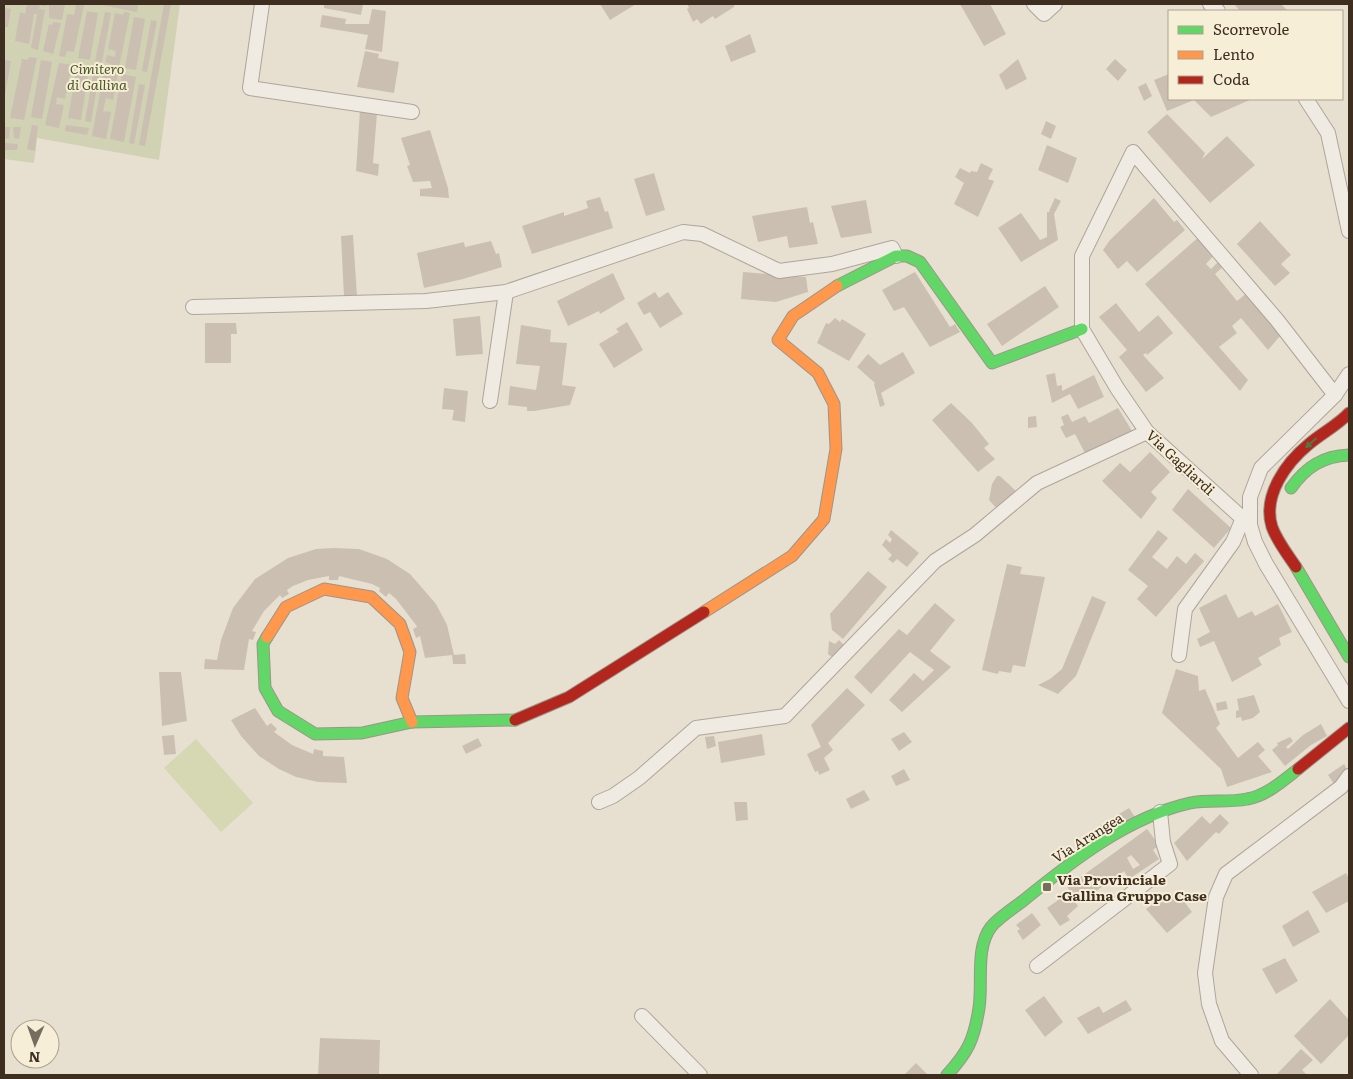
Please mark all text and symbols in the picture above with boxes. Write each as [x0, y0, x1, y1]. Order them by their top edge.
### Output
legend [1168, 10, 1343, 100]
text: Scorrevole [1213, 17, 1290, 40]
text: Lento [1213, 42, 1255, 65]
park label: Cimitero di Gallina [67, 58, 127, 94]
text: Coda [1213, 67, 1250, 90]
street label: Via Gagliardi [1142, 425, 1220, 499]
one-way arrow [1306, 437, 1318, 449]
street label: Via Arangea [1047, 807, 1127, 867]
place label: Via Provinciale -Gallina Gruppo Case [1057, 869, 1207, 905]
marker: Via Provinciale -Gallina Gruppo Case [1041, 881, 1053, 893]
north arrow [10, 1019, 60, 1069]
text: N [28, 1048, 41, 1068]

